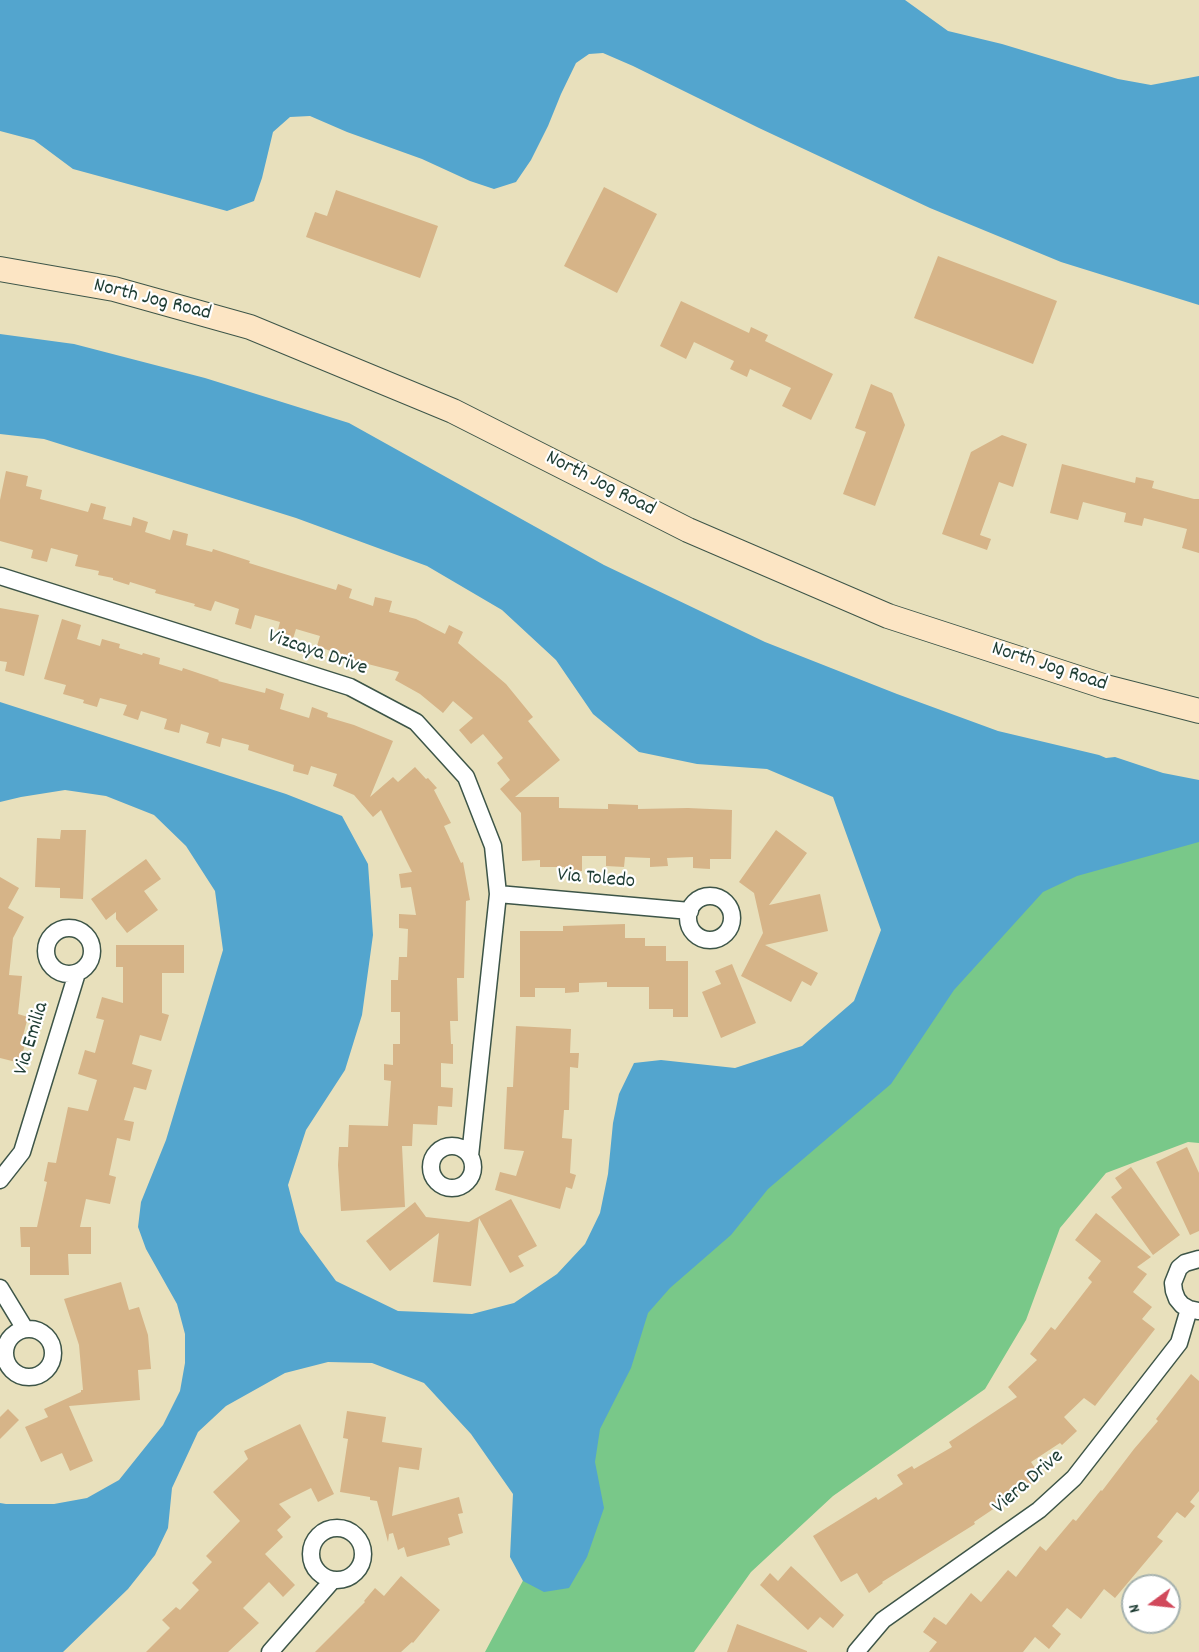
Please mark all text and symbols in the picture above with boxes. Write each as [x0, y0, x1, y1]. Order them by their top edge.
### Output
street label: North Jog Road [91, 274, 213, 328]
street label: North Jog Road [541, 447, 659, 523]
street label: Vizcaya Drive [264, 625, 370, 683]
street label: North Jog Road [988, 637, 1110, 699]
street label: Via Toledo [556, 864, 636, 896]
street label: Via Emilia [10, 999, 56, 1079]
street label: Viera Drive [988, 1445, 1070, 1521]
north arrow [1121, 1574, 1181, 1634]
text: N [1123, 1601, 1147, 1615]

